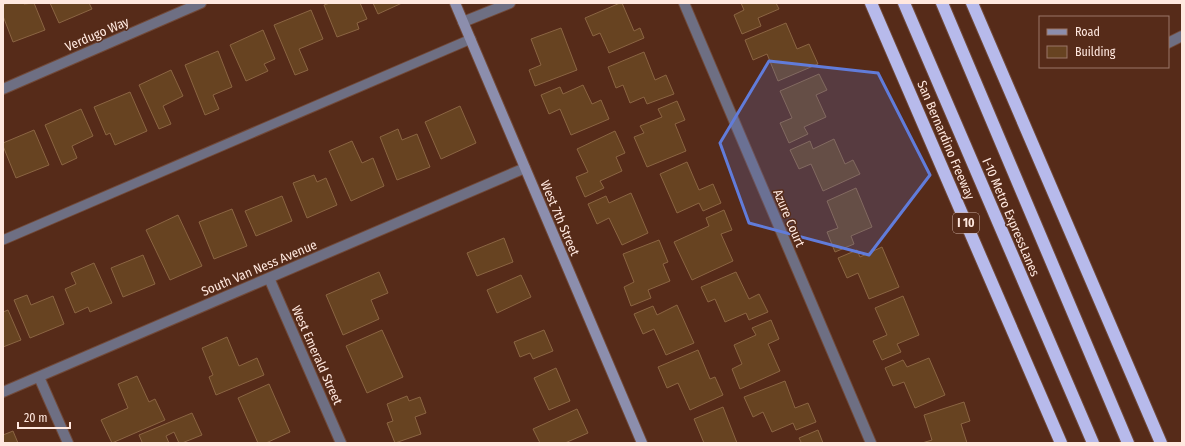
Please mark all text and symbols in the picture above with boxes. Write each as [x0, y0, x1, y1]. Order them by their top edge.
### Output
street label: Verdugo Way [63, 14, 131, 54]
legend [1039, 16, 1169, 68]
text: Road [1075, 25, 1100, 39]
text: Building [1075, 45, 1116, 59]
street label: San Bernardino Freeway [914, 78, 978, 202]
street label: I-10 Metro ExpressLanes [979, 155, 1043, 279]
street label: West 7th Street [537, 178, 583, 259]
street label: Azure Court [770, 187, 808, 250]
road number: I 10 [953, 213, 979, 233]
street label: South Van Ness Avenue [199, 237, 319, 299]
street label: West Emerald Street [288, 303, 346, 408]
scale bar [18, 404, 70, 430]
text: 20 m [24, 411, 48, 425]

